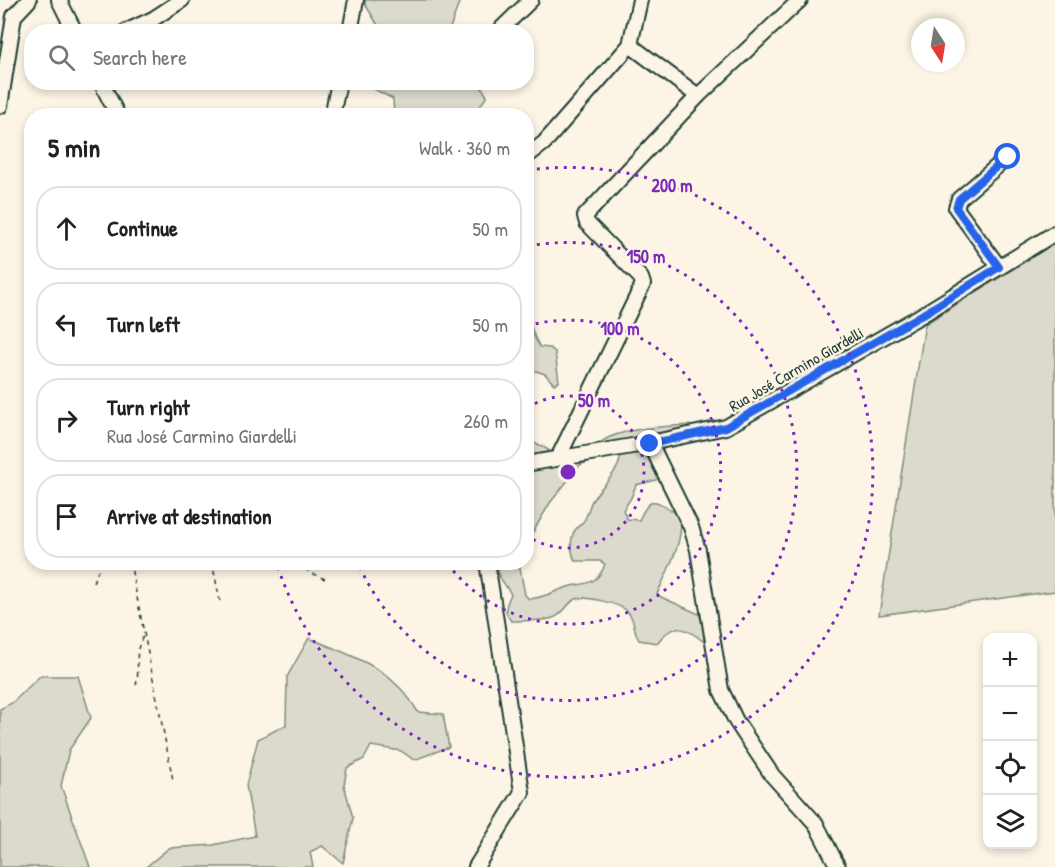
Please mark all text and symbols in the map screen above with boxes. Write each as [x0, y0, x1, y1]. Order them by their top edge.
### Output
north arrow [911, 18, 965, 72]
search box [24, 24, 534, 90]
icon: search [45, 41, 78, 74]
text: Search here [93, 42, 187, 72]
text: 5 min [48, 130, 100, 165]
text: Walk · 360 m [419, 134, 510, 161]
route start [994, 143, 1020, 169]
text: 200 m [652, 173, 692, 198]
icon: ahead [50, 212, 83, 245]
text: Continue [107, 213, 178, 243]
text: 50 m [472, 215, 508, 242]
text: 150 m [627, 244, 665, 269]
icon: left [50, 308, 83, 341]
text: Turn left [107, 309, 180, 339]
text: 50 m [472, 311, 508, 338]
text: 100 m [600, 316, 640, 341]
street label: Rua José Carmino Giardelli [725, 321, 867, 417]
text: 50 m [578, 388, 610, 413]
text: Turn right [107, 392, 190, 422]
icon: right [50, 404, 83, 437]
text: 260 m [464, 407, 508, 434]
text: Rua José Carmino Giardelli [107, 422, 297, 449]
route end [636, 430, 662, 456]
centre of rings [558, 462, 578, 482]
icon: arrive [50, 500, 83, 533]
text: Arrive at destination [107, 501, 272, 531]
map controls [983, 633, 1037, 849]
button: + [983, 633, 1037, 687]
button: − [983, 687, 1037, 741]
button: locate [983, 741, 1037, 795]
button: layers [983, 795, 1037, 849]

